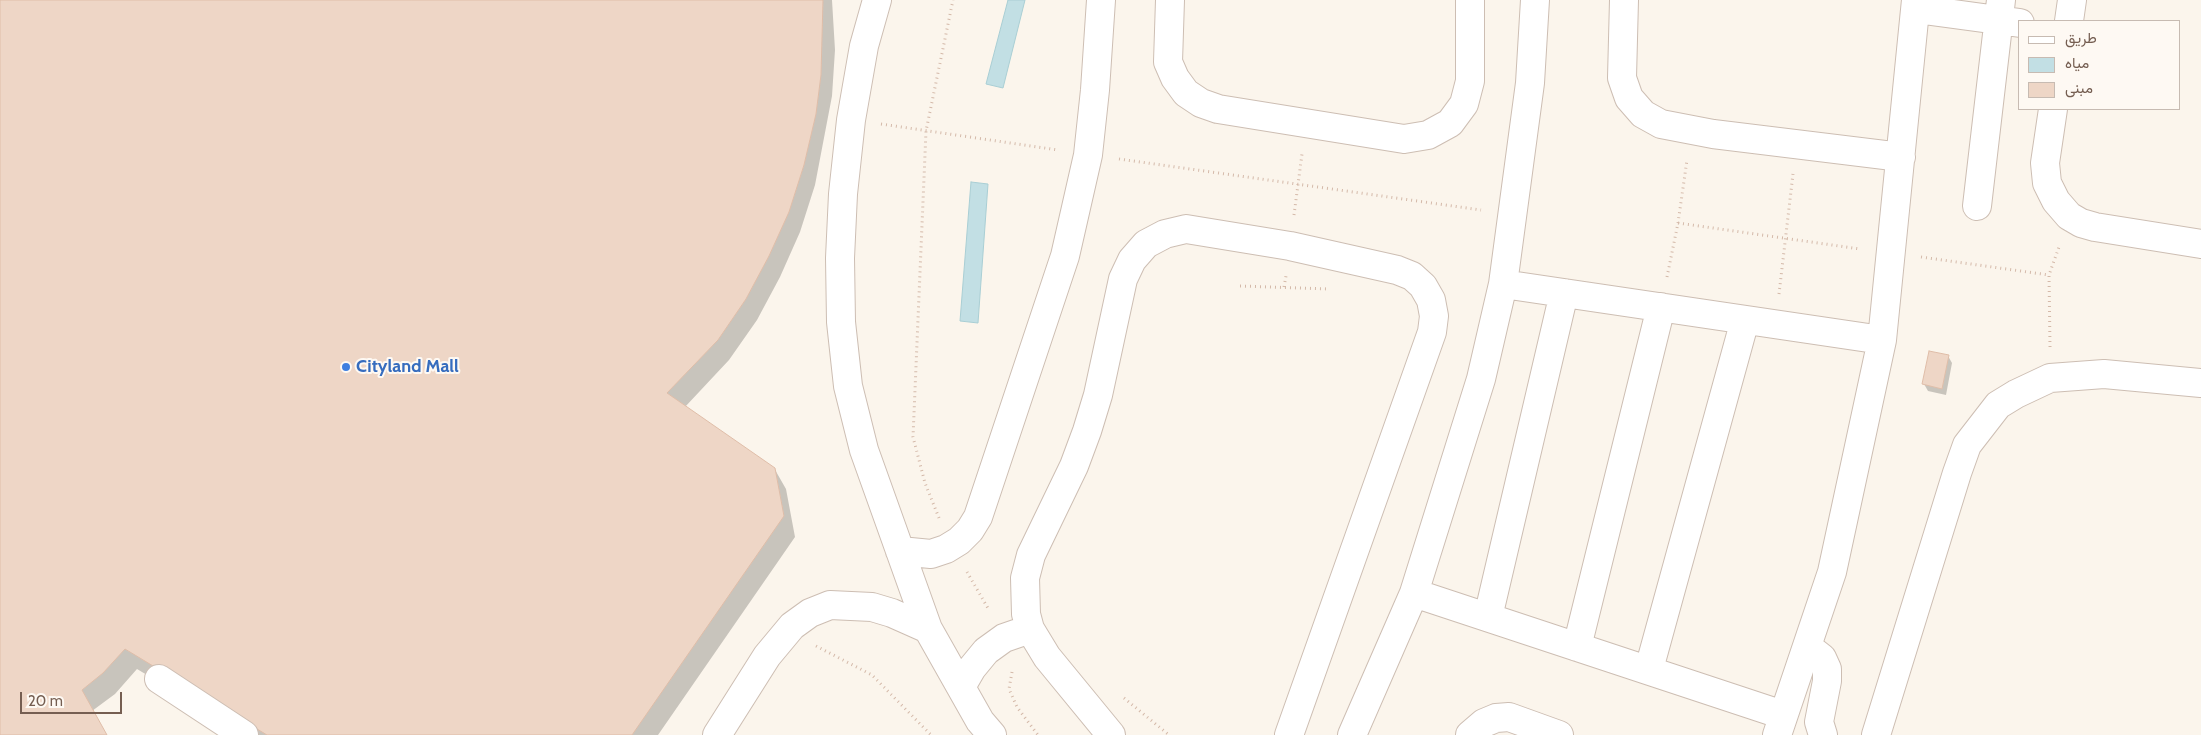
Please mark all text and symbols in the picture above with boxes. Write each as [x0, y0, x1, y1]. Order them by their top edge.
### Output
legend [2018, 20, 2181, 110]
text: طريق [2065, 29, 2097, 47]
text: مياه [2065, 54, 2089, 72]
text: مبنى [2065, 79, 2093, 97]
place label: Cityland Mall [356, 356, 459, 378]
marker: Cityland Mall [340, 361, 352, 373]
scale bar [22, 682, 125, 714]
text: 20 m [28, 692, 63, 710]

